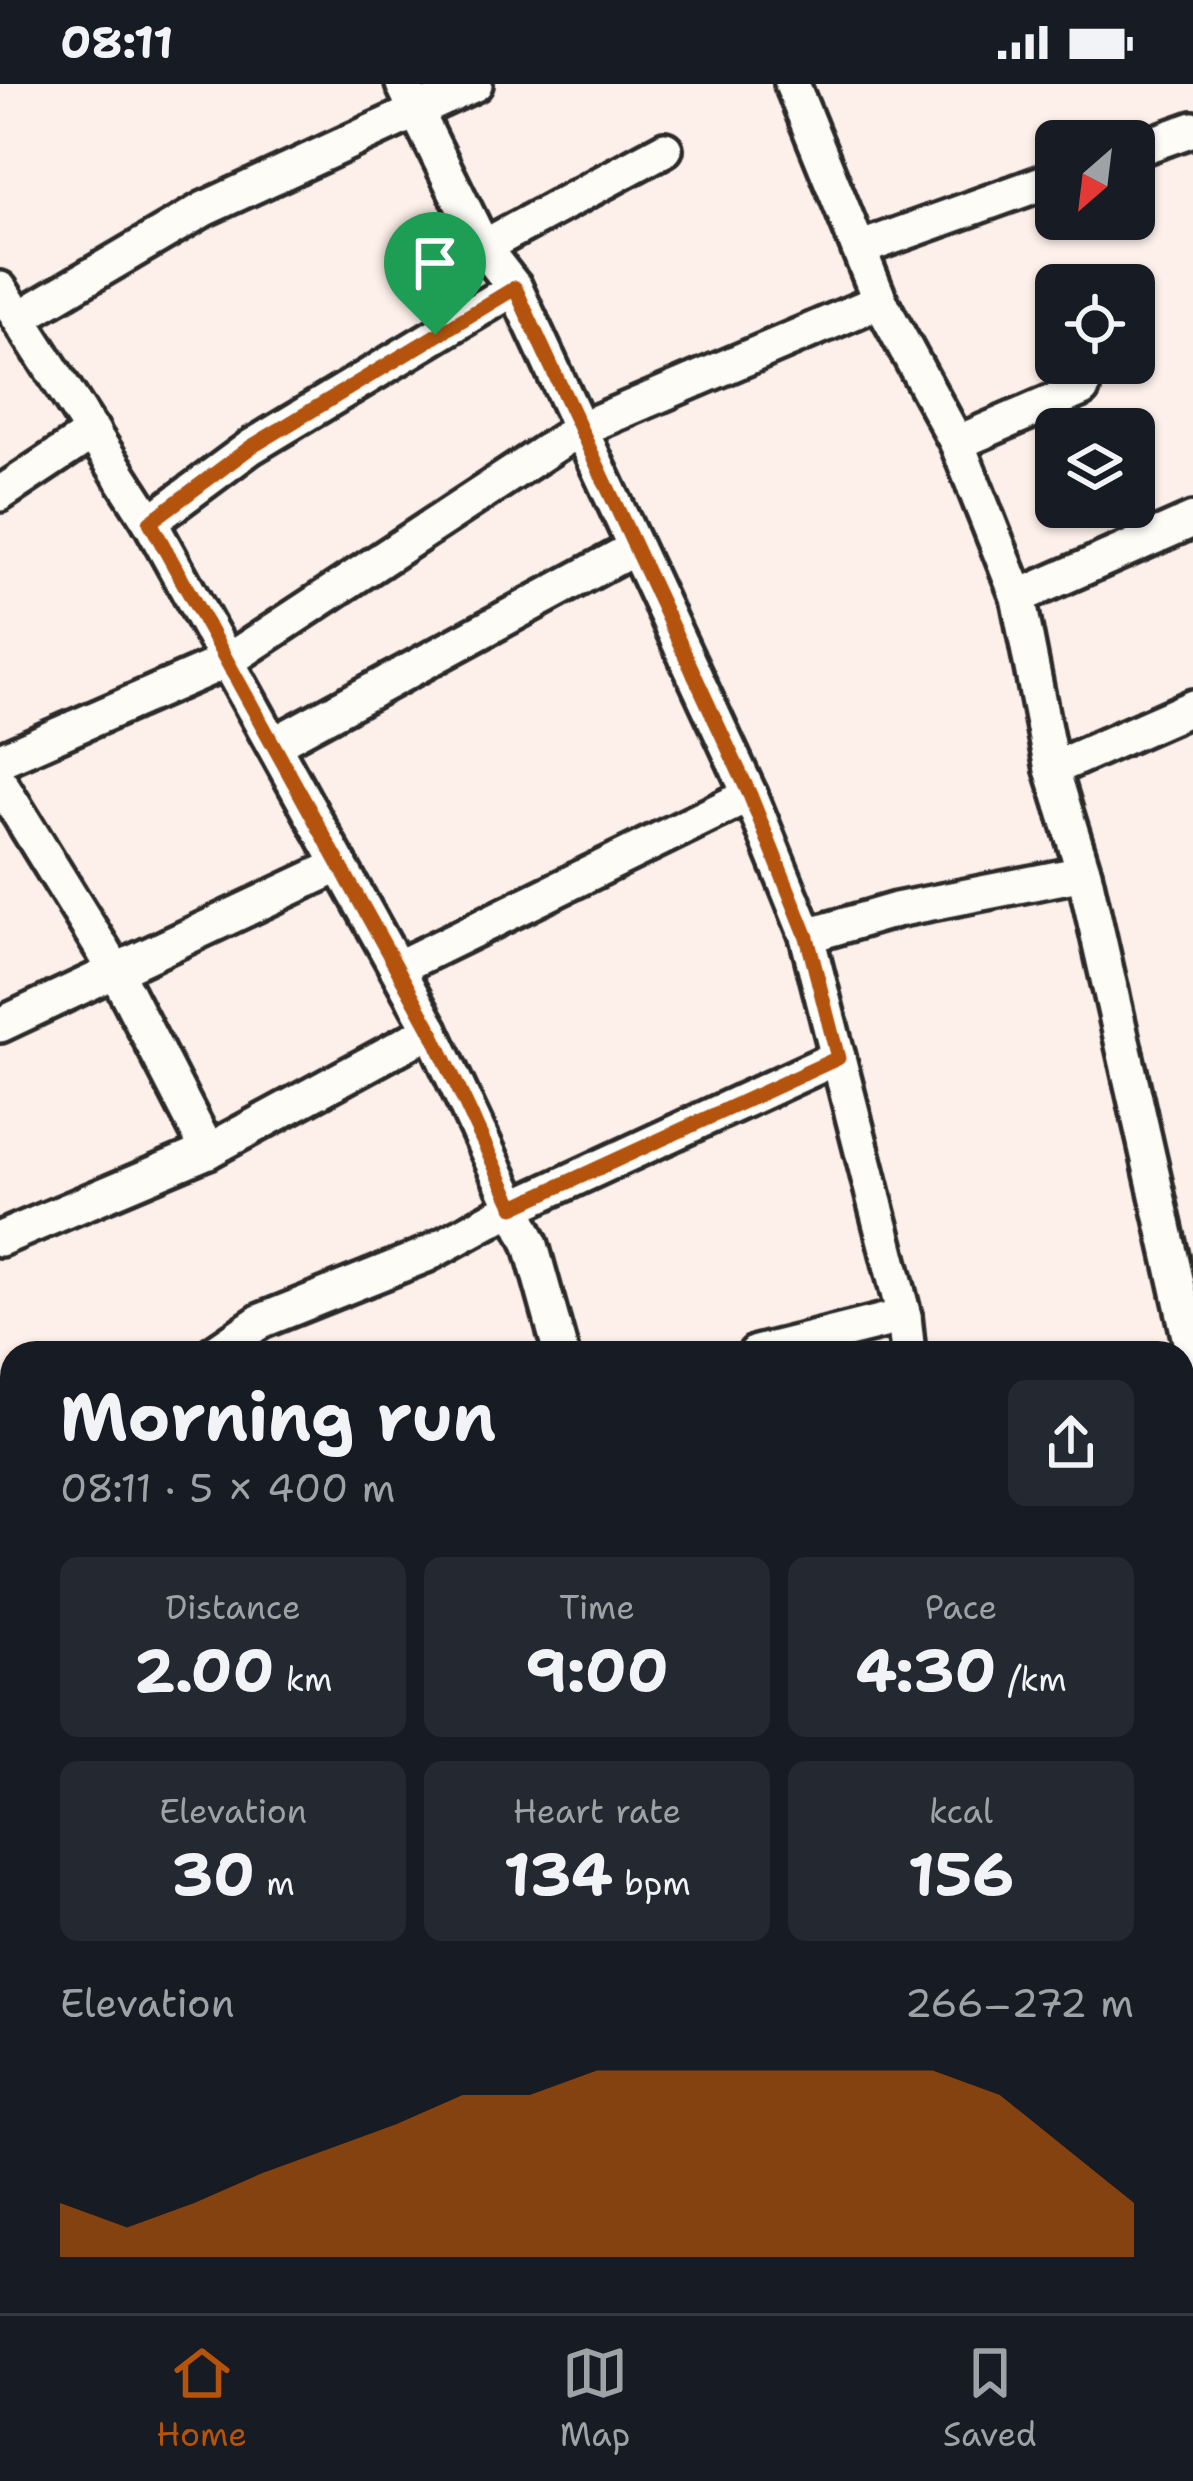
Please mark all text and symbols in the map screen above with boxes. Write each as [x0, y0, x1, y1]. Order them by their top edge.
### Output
text: 08:11 [60, 12, 174, 72]
north arrow [1035, 120, 1155, 240]
map controls [1035, 120, 1155, 528]
pin [384, 212, 486, 335]
icon: arrive [402, 230, 468, 296]
button: locate [1035, 264, 1155, 384]
button: layers [1035, 408, 1155, 528]
text: Morning run [60, 1373, 496, 1461]
button: share [1008, 1380, 1134, 1506]
text: 08:11 · 5 × 400 m [60, 1462, 395, 1514]
text: Distance [165, 1585, 301, 1630]
text: Time [559, 1585, 635, 1630]
text: Pace [925, 1585, 997, 1630]
text: 2.00 [134, 1630, 275, 1710]
text: 9:00 [525, 1630, 669, 1710]
text: 4:30 [855, 1630, 997, 1710]
text: km [275, 1657, 332, 1702]
text: /km [997, 1657, 1067, 1702]
text: Elevation [159, 1789, 307, 1834]
text: Heart rate [513, 1789, 681, 1834]
text: kcal [929, 1789, 993, 1834]
text: 30 [171, 1834, 255, 1914]
text: 134 [503, 1834, 613, 1914]
text: 156 [908, 1834, 1014, 1914]
text: m [255, 1861, 295, 1906]
text: bpm [613, 1861, 691, 1906]
text: Elevation [60, 1977, 235, 2029]
text: 266–272 m [905, 1977, 1134, 2029]
tab: Home [156, 2340, 247, 2457]
tab: Map [560, 2340, 630, 2457]
tab: Saved [943, 2340, 1037, 2457]

